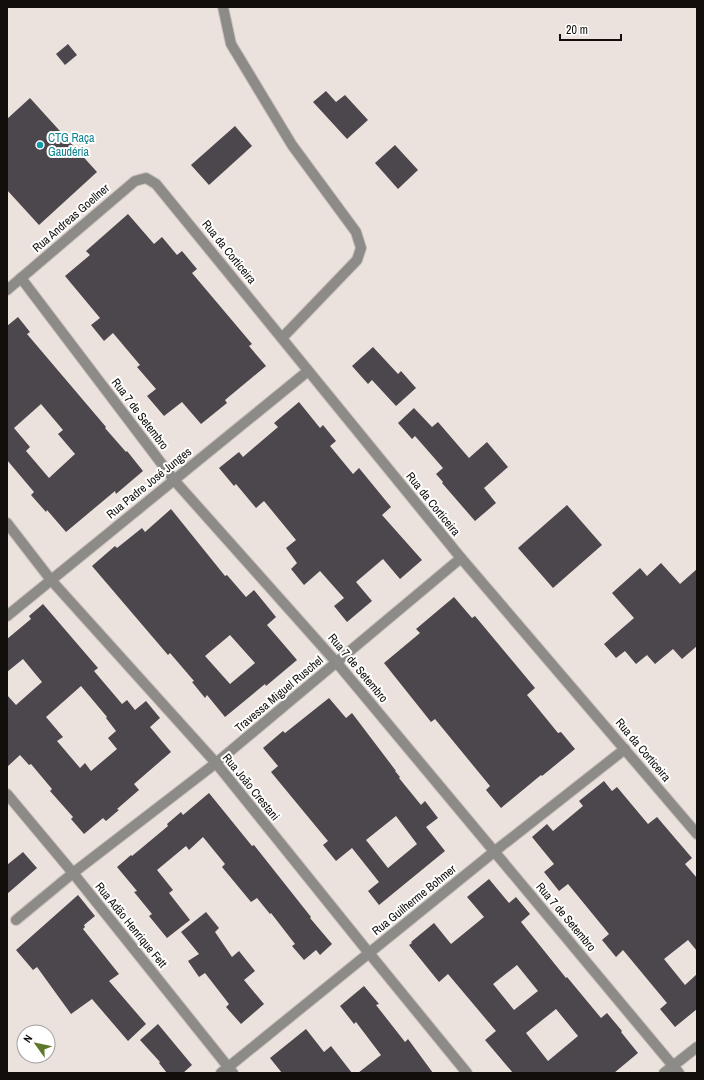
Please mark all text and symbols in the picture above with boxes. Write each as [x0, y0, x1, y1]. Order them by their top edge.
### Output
scale bar [560, 16, 621, 42]
text: 20 m [566, 22, 588, 38]
place label: CTG Raça Gaudéria [48, 130, 95, 160]
marker: CTG Raça Gaudéria [35, 140, 45, 150]
street label: Rua Andreas Goellner [29, 180, 113, 256]
street label: Rua da Corticeira [198, 217, 260, 288]
street label: Rua 7 de Setembro [108, 375, 172, 453]
street label: Rua Padre José Junges [103, 444, 195, 522]
street label: Rua da Corticeira [402, 469, 464, 540]
street label: Rua 7 de Setembro [324, 630, 392, 706]
street label: Travessa Miguel Ruschel [231, 652, 327, 736]
street label: Rua da Corticeira [612, 715, 674, 785]
street label: Rua João Crestani [219, 750, 283, 824]
street label: Rua Guilherme Bohmer [369, 861, 460, 939]
street label: Rua Adão Henrique Fett [92, 879, 171, 971]
street label: Rua 7 de Setembro [532, 879, 600, 955]
north arrow [16, 1024, 56, 1064]
text: N [20, 1032, 35, 1045]

